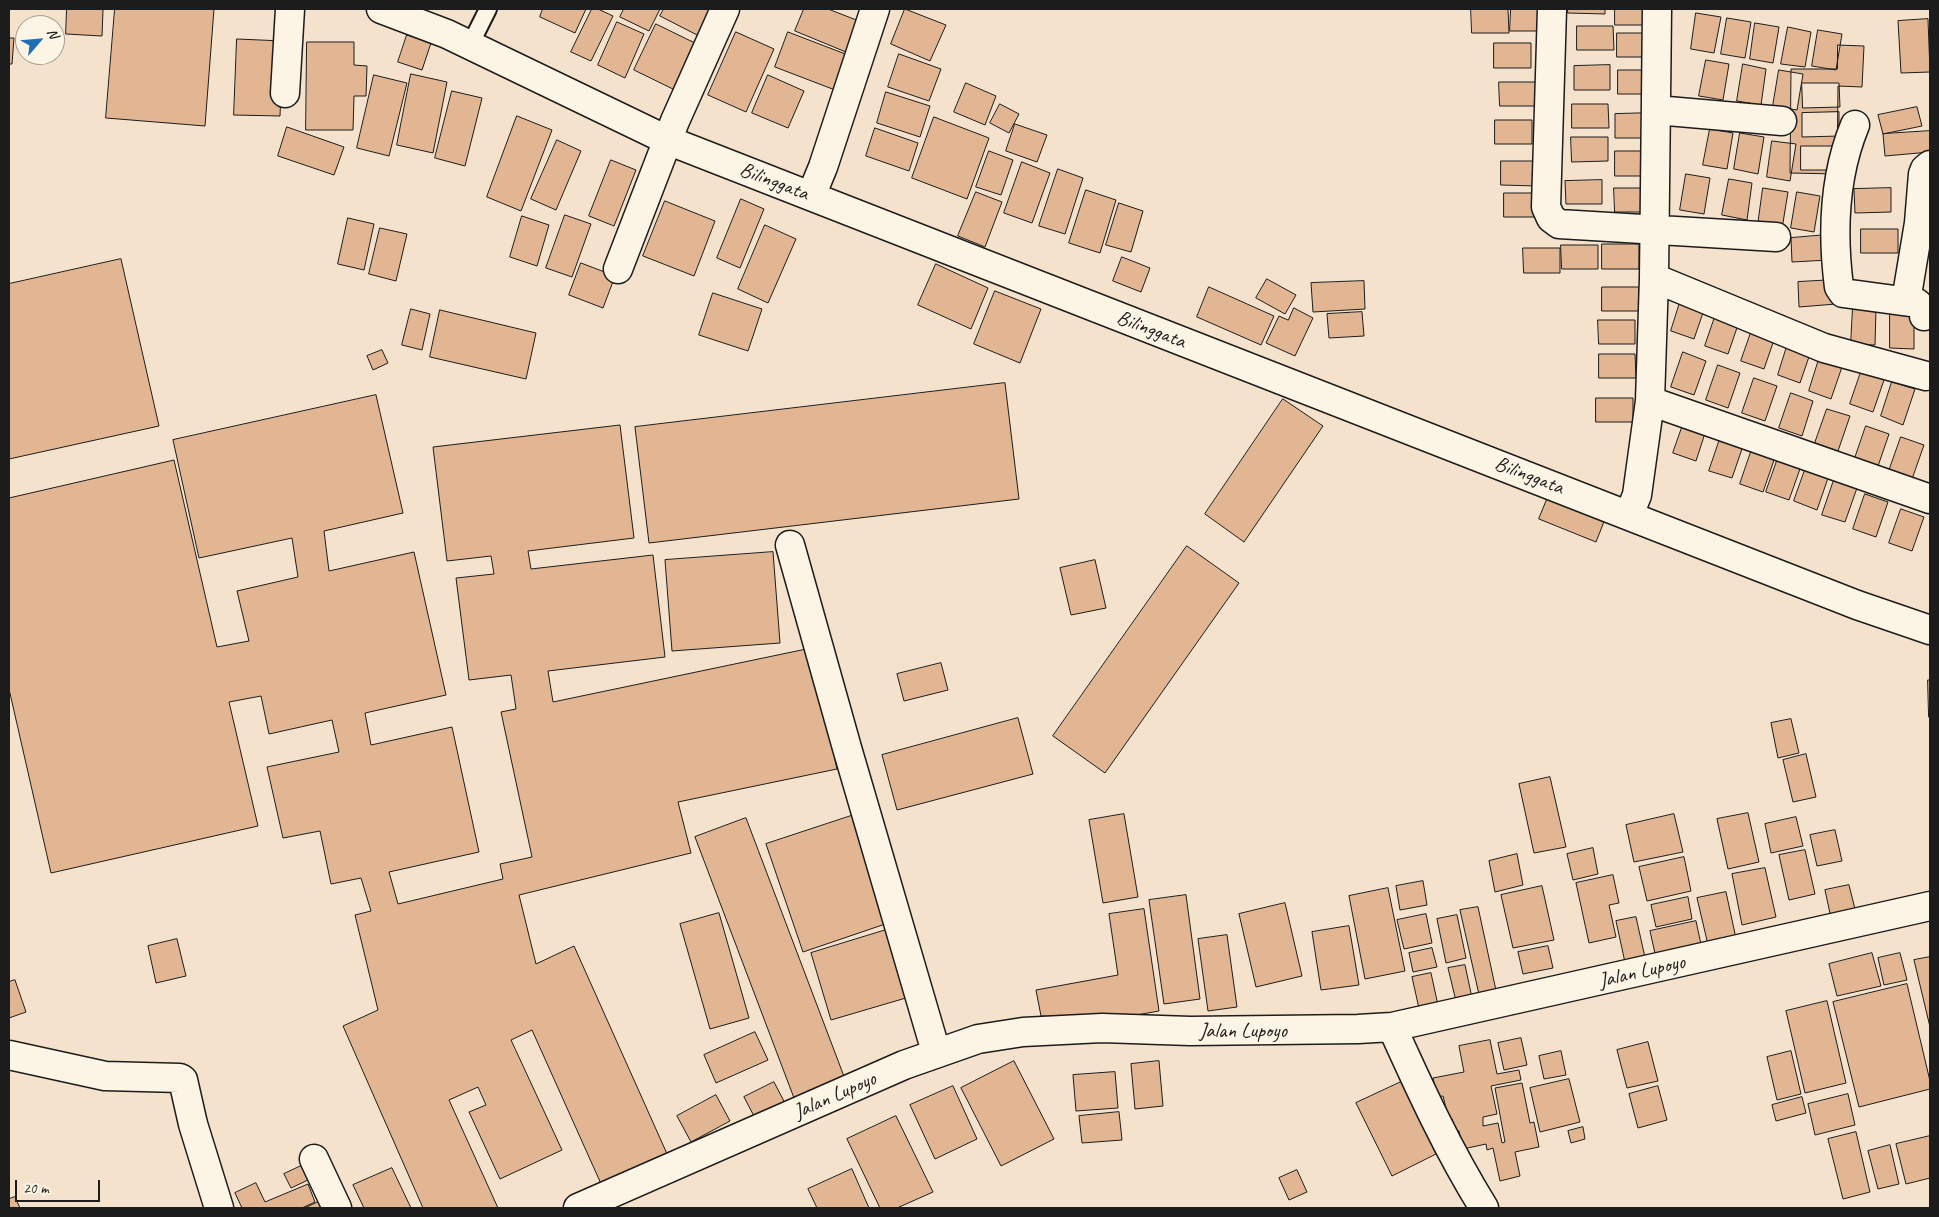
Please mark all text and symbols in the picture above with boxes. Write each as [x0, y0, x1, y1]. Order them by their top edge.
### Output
north arrow [15, 15, 65, 65]
text: N [43, 26, 62, 41]
street label: Bilinggata [736, 157, 812, 207]
street label: Bilinggata [1113, 305, 1189, 355]
street label: Bilinggata [1491, 451, 1567, 501]
street label: Jalan Lupoyo [1596, 950, 1688, 994]
street label: Jalan Lupoyo [1199, 1018, 1287, 1044]
street label: Jalan Lupoyo [790, 1067, 880, 1125]
scale bar [18, 1170, 102, 1202]
text: 20 m [23, 1179, 49, 1198]

